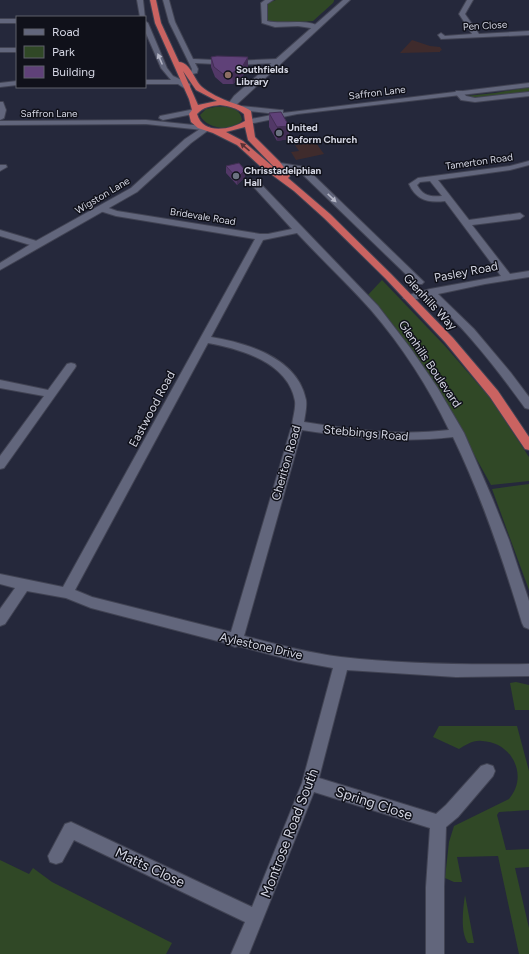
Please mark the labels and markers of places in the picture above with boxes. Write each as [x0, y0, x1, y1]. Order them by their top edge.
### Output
place label: Southfields Library [236, 63, 289, 88]
marker: Southfields Library [223, 70, 233, 80]
place label: United Reform Church [287, 121, 357, 146]
marker: United Reform Church [274, 128, 284, 138]
place label: Chrisstadelphian Hall [244, 164, 322, 189]
marker: Chrisstadelphian Hall [231, 171, 241, 181]

